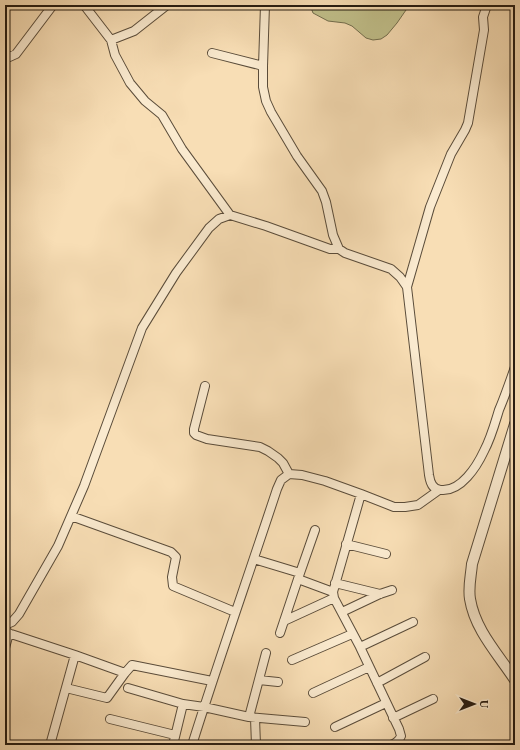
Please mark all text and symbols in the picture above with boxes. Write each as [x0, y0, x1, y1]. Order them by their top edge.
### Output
north arrow [454, 684, 494, 724]
text: U [477, 700, 491, 709]

